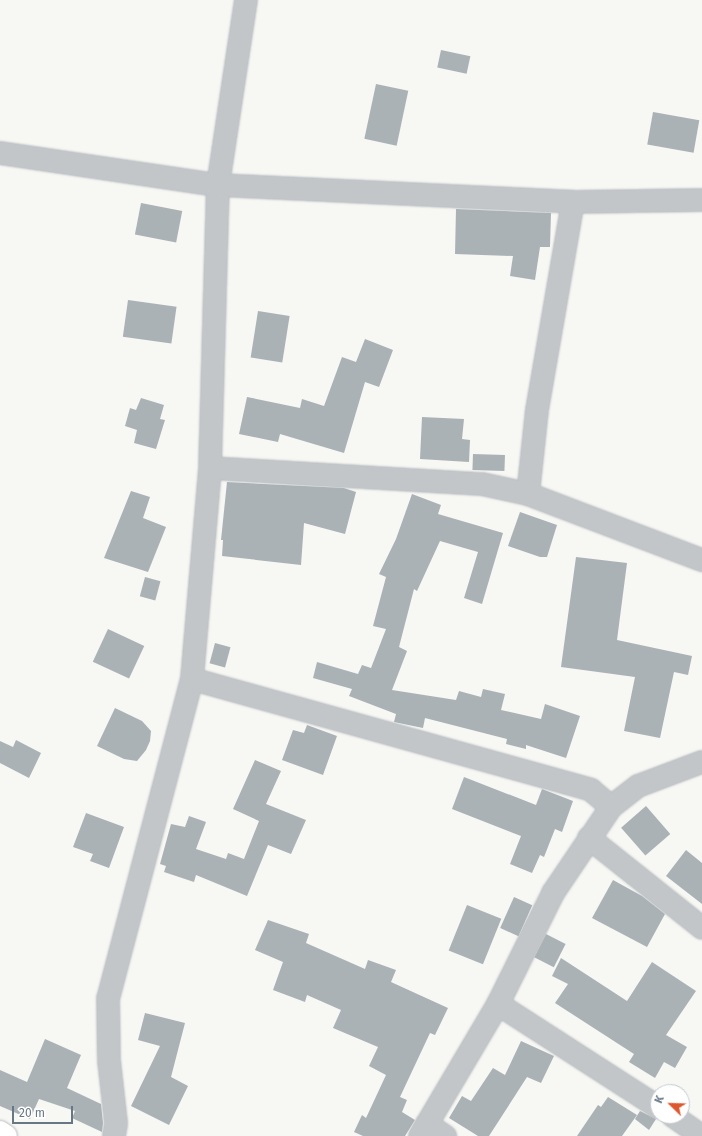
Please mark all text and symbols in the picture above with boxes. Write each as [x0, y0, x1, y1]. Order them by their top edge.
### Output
north arrow [650, 1084, 690, 1124]
text: K [652, 1094, 667, 1105]
scale bar [14, 1098, 75, 1124]
text: 20 m [19, 1106, 45, 1120]

